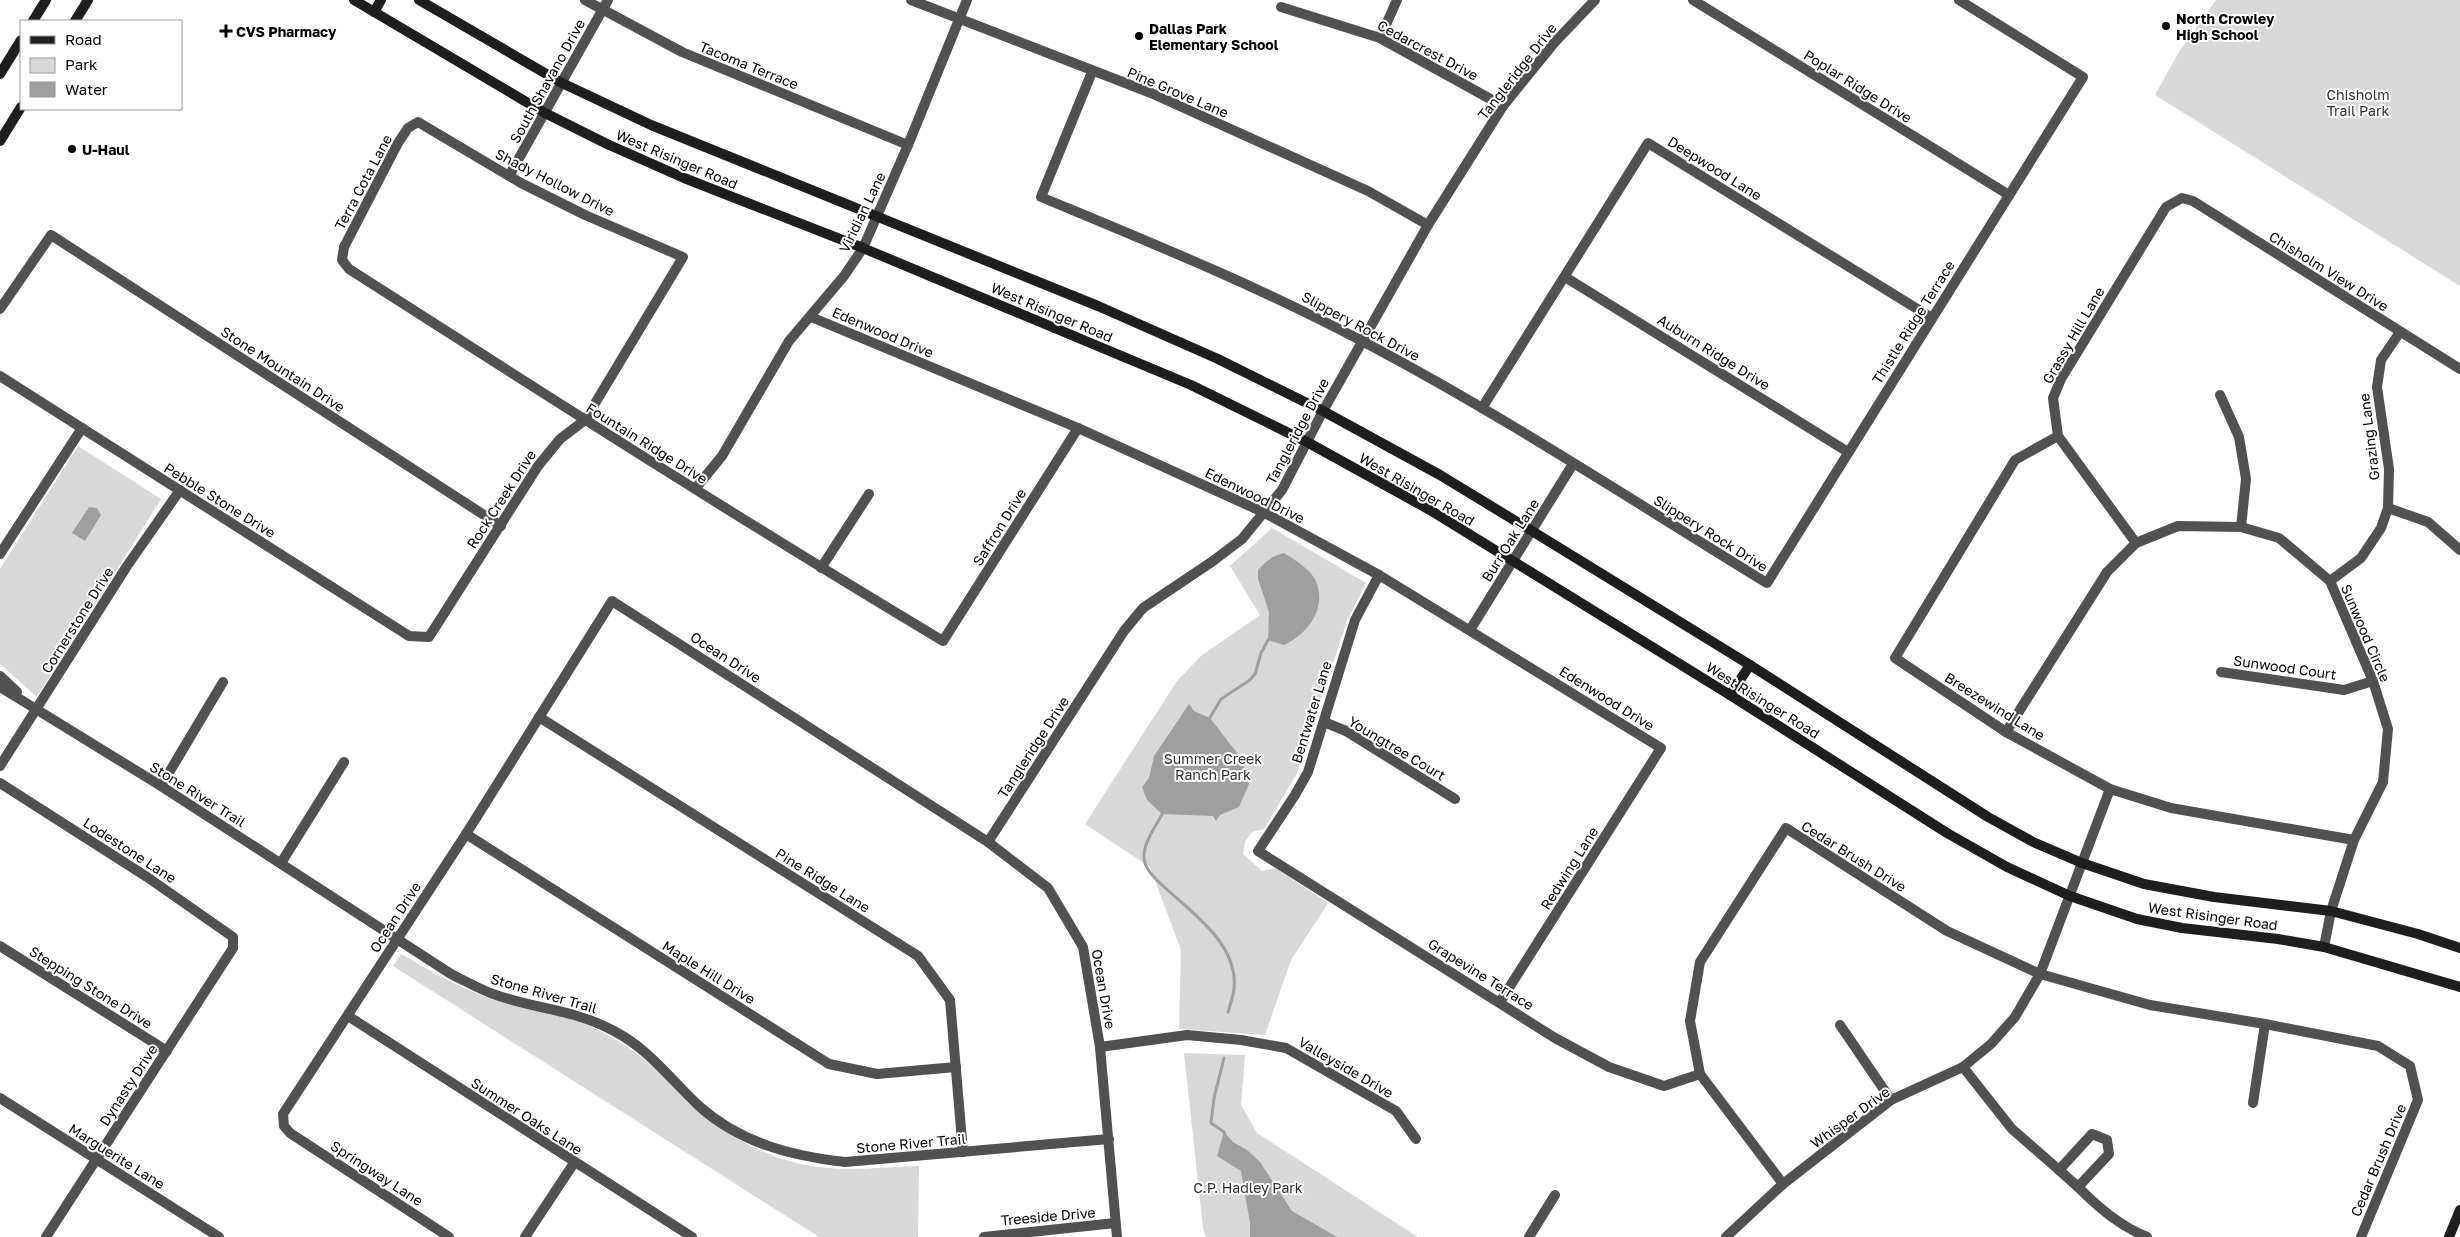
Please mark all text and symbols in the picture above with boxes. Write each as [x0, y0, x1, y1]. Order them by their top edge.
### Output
place label: North Crowley High School [2176, 10, 2275, 43]
street label: South Shavano Drive [506, 16, 588, 146]
street label: Cedarcrest Drive [1375, 16, 1481, 84]
street label: Tangleridge Drive [1474, 19, 1560, 123]
legend [20, 20, 182, 110]
place label: Dallas Park Elementary School [1149, 20, 1279, 53]
marker: North Crowley High School [2160, 20, 2172, 32]
place label: CVS Pharmacy [236, 23, 337, 40]
marker: CVS Pharmacy [220, 25, 232, 37]
text: Road [65, 30, 102, 48]
marker: Dallas Park Elementary School [1133, 30, 1145, 42]
street label: Tacoma Terrace [697, 37, 801, 93]
street label: Poplar Ridge Drive [1801, 46, 1915, 126]
text: Park [65, 55, 98, 73]
street label: Pine Grove Lane [1125, 63, 1231, 121]
text: Water [65, 80, 108, 98]
park label: Chisholm Trail Park [2326, 86, 2390, 119]
street label: West Risinger Road [614, 126, 740, 192]
street label: Terra Cota Lane [331, 131, 395, 233]
street label: Deepwood Lane [1665, 132, 1765, 204]
place label: U-Haul [82, 141, 130, 158]
marker: U-Haul [66, 143, 78, 155]
street label: Shady Hollow Drive [493, 145, 617, 219]
street label: Viridian Lane [835, 169, 889, 255]
street label: Chisholm View Drive [2266, 227, 2392, 315]
street label: Thistle Ridge Terrace [1868, 257, 1958, 387]
street label: West Risinger Road [989, 279, 1115, 345]
street label: Grassy Hill Lane [2038, 284, 2108, 386]
street label: Slippery Rock Drive [1299, 288, 1423, 364]
street label: Edenwood Drive [830, 303, 936, 361]
street label: Auburn Ridge Drive [1655, 311, 1773, 393]
street label: Stone Mountain Drive [218, 323, 348, 415]
street label: Tangleridge Drive [1262, 375, 1332, 487]
street label: Grazing Lane [2355, 393, 2383, 481]
street label: Fountain Ridge Drive [583, 399, 711, 487]
street label: Rock Creek Drive [463, 447, 539, 551]
street label: West Risinger Road [1356, 449, 1478, 529]
street label: Pebble Stone Drive [161, 459, 279, 541]
street label: Edenwood Drive [1203, 464, 1307, 526]
street label: Saffron Drive [969, 485, 1029, 569]
street label: Slippery Rock Drive [1651, 491, 1771, 575]
street label: Burr Oak Lane [1478, 495, 1542, 585]
street label: Cornerstone Drive [37, 564, 117, 676]
street label: Sunwood Circle [2338, 581, 2394, 685]
street label: Ocean Drive [687, 628, 765, 686]
street label: Sunwood Court [2232, 651, 2338, 683]
street label: West Risinger Road [1703, 658, 1823, 742]
street label: Bentwater Lane [1287, 659, 1335, 765]
street label: Edenwood Drive [1557, 662, 1657, 734]
street label: Breezewind Lane [1942, 668, 2048, 744]
street label: Tangleridge Drive [994, 693, 1072, 801]
street label: Youngtree Court [1345, 712, 1449, 784]
park label: Summer Creek Ranch Park [1164, 750, 1262, 783]
street label: Stone River Trail [147, 758, 249, 830]
street label: Lodestone Lane [80, 814, 180, 886]
street label: Cedar Brush Drive [1798, 817, 1910, 895]
street label: Redwing Lane [1537, 823, 1601, 913]
street label: Pine Ridge Lane [773, 844, 873, 916]
street label: Ocean Drive [366, 878, 424, 956]
street label: West Risinger Road [2147, 898, 2279, 934]
street label: Grapevine Terrace [1425, 935, 1537, 1013]
street label: Maple Hill Drive [660, 937, 758, 1007]
street label: Stepping Stone Drive [26, 942, 156, 1032]
street label: Ocean Drive [1089, 948, 1119, 1030]
street label: Stone River Trail [489, 970, 599, 1016]
street label: Valleyside Drive [1295, 1033, 1397, 1101]
street label: Dynasty Drive [95, 1041, 161, 1129]
street label: Summer Oaks Lane [468, 1074, 586, 1158]
street label: Whisper Drive [1807, 1083, 1893, 1151]
street label: Cedar Brush Drive [2347, 1101, 2409, 1219]
street label: Marguerite Lane [66, 1120, 168, 1192]
street label: Stone River Trail [856, 1130, 966, 1156]
street label: Springway Lane [328, 1137, 426, 1209]
park label: C.P. Hadley Park [1193, 1179, 1303, 1196]
street label: Treeside Drive [1000, 1203, 1096, 1229]

